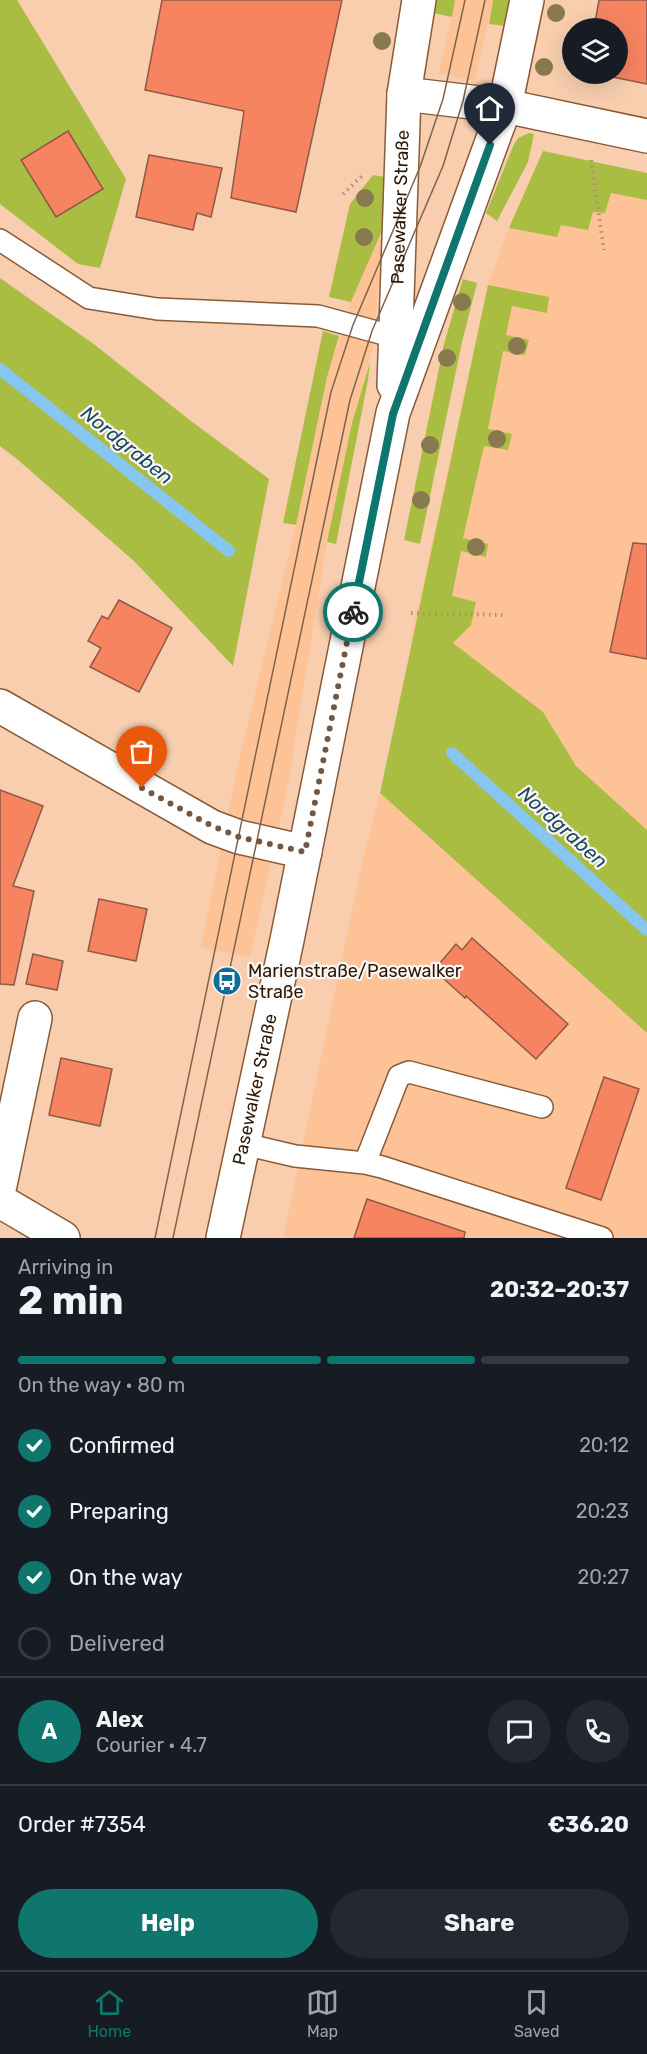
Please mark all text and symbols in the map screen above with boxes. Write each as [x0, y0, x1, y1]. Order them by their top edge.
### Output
map controls [562, 18, 628, 84]
button: layers [562, 18, 628, 84]
pin [464, 83, 515, 145]
icon: home [473, 92, 506, 125]
street label: Pasewalker Straße [386, 130, 414, 285]
water label: Nordgraben [76, 401, 178, 489]
courier [323, 582, 383, 642]
icon: bike [337, 596, 370, 629]
pin [116, 726, 167, 788]
icon: bag [125, 735, 158, 768]
water label: Nordgraben [514, 781, 612, 873]
place label: Marienstraße/Pasewalker Straße [248, 960, 462, 1003]
bus stop icon: Marienstraße/Pasewalker Straße [211, 965, 243, 997]
street label: Pasewalker Straße [228, 1012, 282, 1167]
text: Arriving in [18, 1255, 113, 1279]
text: 20:32–20:37 [490, 1276, 629, 1303]
text: 2 min [18, 1278, 124, 1324]
text: On the way · 80 m [18, 1373, 185, 1397]
icon: check [18, 1429, 51, 1462]
text: Confirmed [69, 1432, 175, 1459]
text: 20:12 [579, 1433, 629, 1457]
icon: check [18, 1495, 51, 1528]
text: Preparing [69, 1498, 169, 1525]
text: 20:23 [576, 1499, 629, 1523]
icon: check [18, 1561, 51, 1594]
text: On the way [69, 1564, 183, 1591]
text: 20:27 [577, 1565, 629, 1589]
text: Delivered [69, 1630, 165, 1657]
button: chat [488, 1700, 551, 1763]
button: phone [566, 1700, 629, 1763]
text: Alex [96, 1706, 144, 1733]
text: A [42, 1718, 57, 1745]
text: Courier · 4.7 [96, 1733, 207, 1757]
text: Order #7354 [18, 1811, 146, 1838]
text: €36.20 [547, 1811, 629, 1838]
button: Help [18, 1889, 318, 1958]
button: Share [330, 1889, 629, 1958]
tab: Home [87, 1986, 131, 2041]
tab: Map [306, 1986, 339, 2041]
tab: Saved [514, 1986, 560, 2041]

